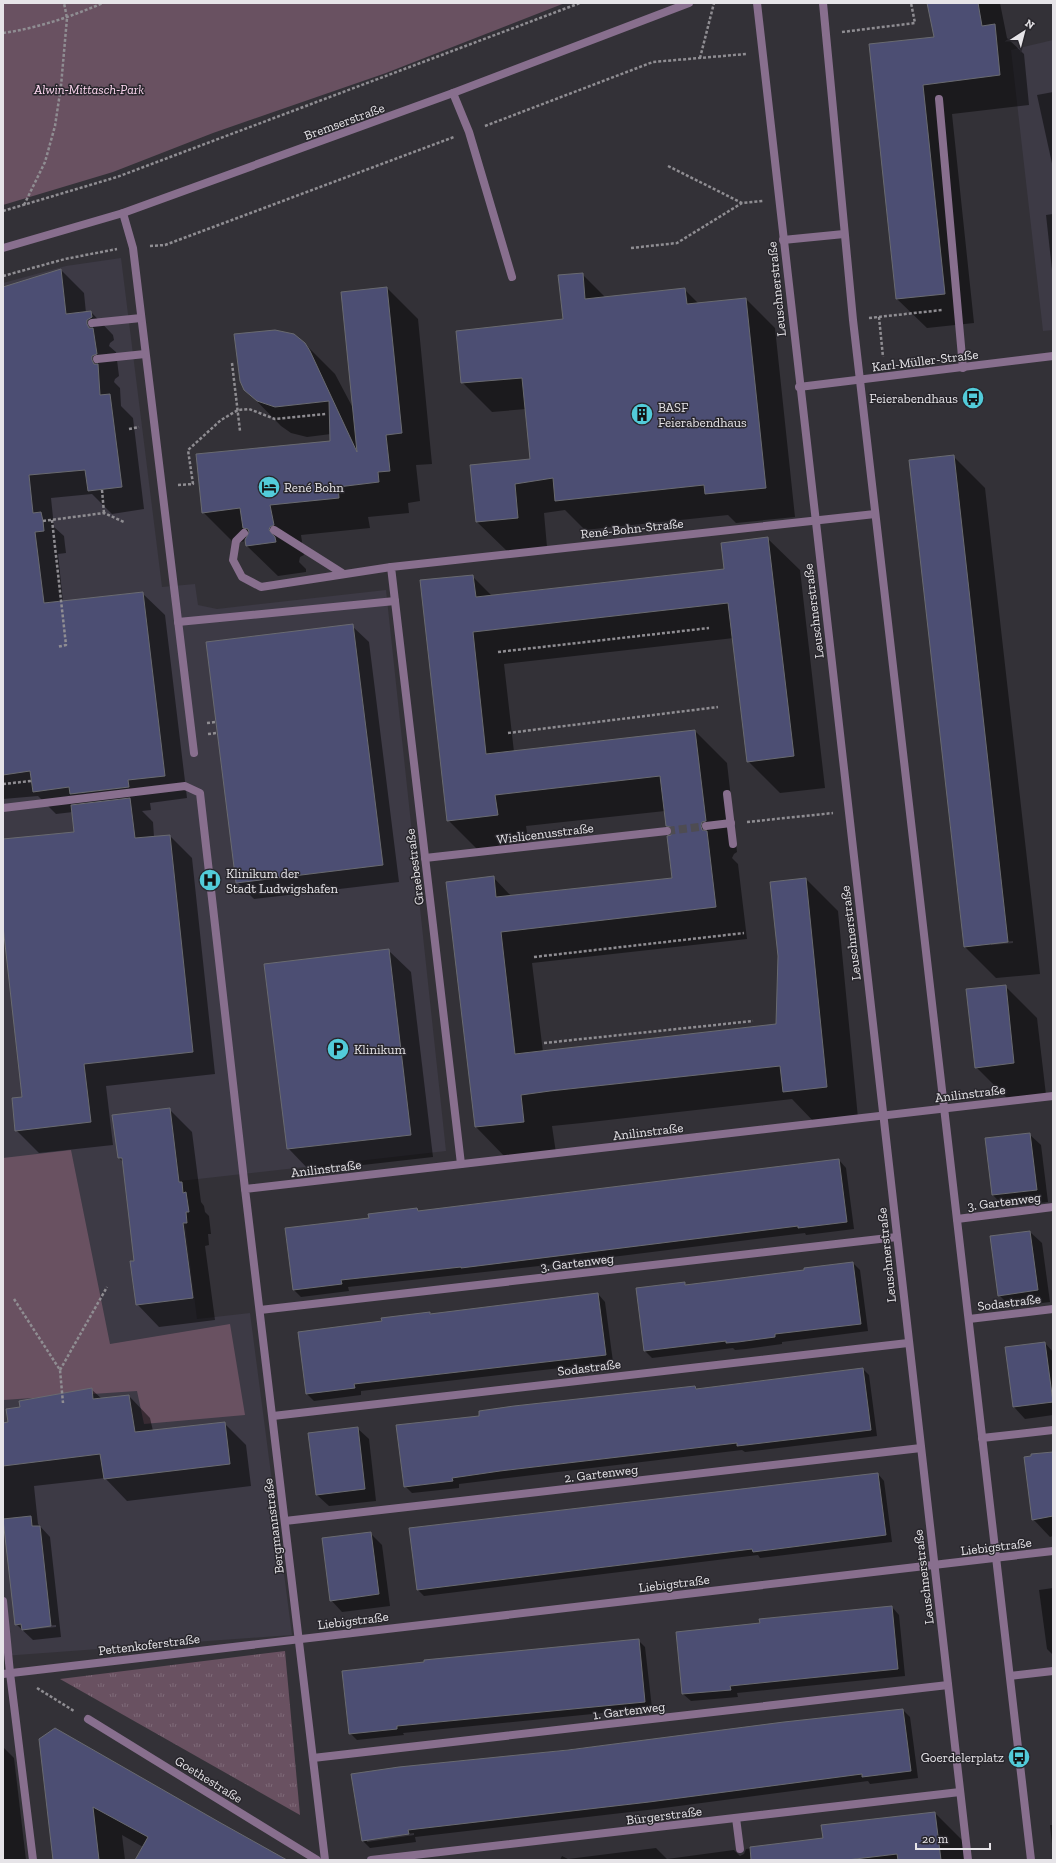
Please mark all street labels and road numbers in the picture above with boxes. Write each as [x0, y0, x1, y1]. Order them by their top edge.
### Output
street label: Bremserstraße [302, 100, 387, 143]
street label: Leuschnerstraße [764, 241, 789, 337]
street label: Karl-Müller-Straße [871, 347, 979, 374]
street label: René-Bohn-Straße [580, 516, 684, 541]
street label: Leuschnerstraße [800, 563, 827, 659]
street label: Wislicenusstraße [496, 820, 594, 847]
street label: Graebestraße [402, 828, 427, 906]
street label: Leuschnerstraße [837, 885, 864, 981]
street label: Anilinstraße [934, 1082, 1006, 1105]
street label: Anilinstraße [612, 1120, 684, 1143]
street label: Anilinstraße [290, 1157, 362, 1180]
street label: 3. Gartenweg [966, 1190, 1042, 1213]
street label: Leuschnerstraße [874, 1207, 899, 1303]
street label: 3. Gartenweg [539, 1251, 615, 1274]
street label: Sodastraße [976, 1291, 1042, 1314]
street label: Sodastraße [556, 1356, 622, 1379]
street label: 2. Gartenweg [563, 1462, 639, 1485]
street label: Bergmannstraße [260, 1477, 287, 1574]
street label: Leuschnerstraße [910, 1529, 937, 1625]
street label: Liebigstraße [960, 1535, 1032, 1558]
street label: Liebigstraße [638, 1572, 710, 1595]
street label: Liebigstraße [317, 1609, 389, 1632]
street label: Pettenkoferstraße [97, 1631, 201, 1658]
street label: 1. Gartenweg [592, 1699, 666, 1722]
street label: Goethestraße [172, 1753, 245, 1806]
street label: Bürgerstraße [625, 1803, 703, 1828]

